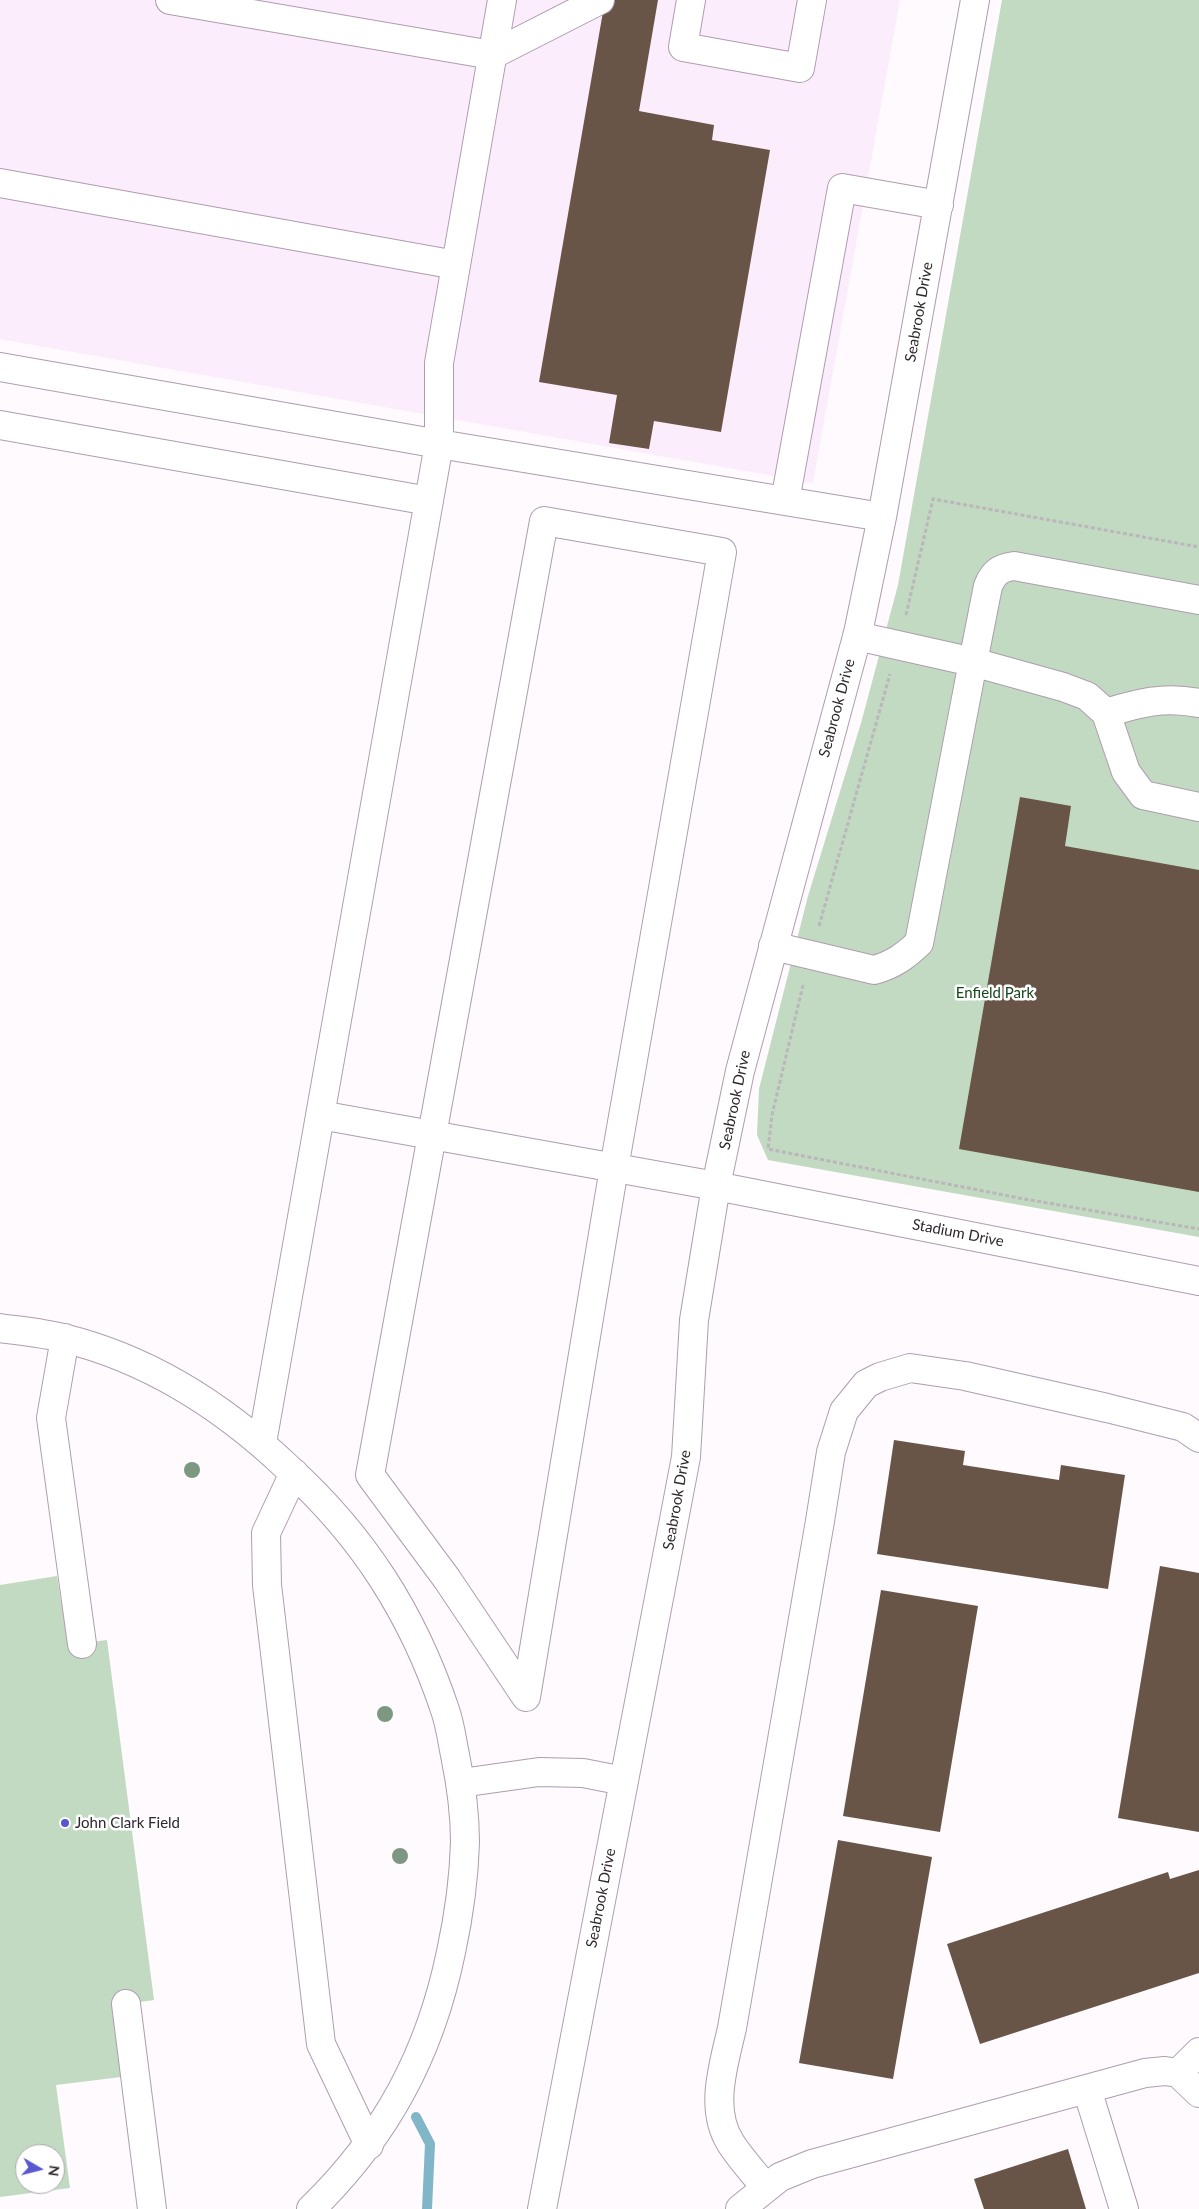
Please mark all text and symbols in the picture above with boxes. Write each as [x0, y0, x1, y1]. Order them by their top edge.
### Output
street label: Seabrook Drive [901, 261, 937, 363]
street label: Seabrook Drive [815, 657, 859, 759]
park label: Enfield Park [956, 984, 1034, 1002]
street label: Seabrook Drive [716, 1049, 754, 1151]
street label: Stadium Drive [911, 1215, 1005, 1251]
street label: Seabrook Drive [659, 1449, 695, 1551]
place label: John Clark Field [75, 1814, 180, 1832]
marker: John Clark Field [59, 1817, 71, 1829]
street label: Seabrook Drive [583, 1847, 619, 1949]
north arrow [15, 2144, 65, 2194]
text: N [45, 2164, 64, 2178]

